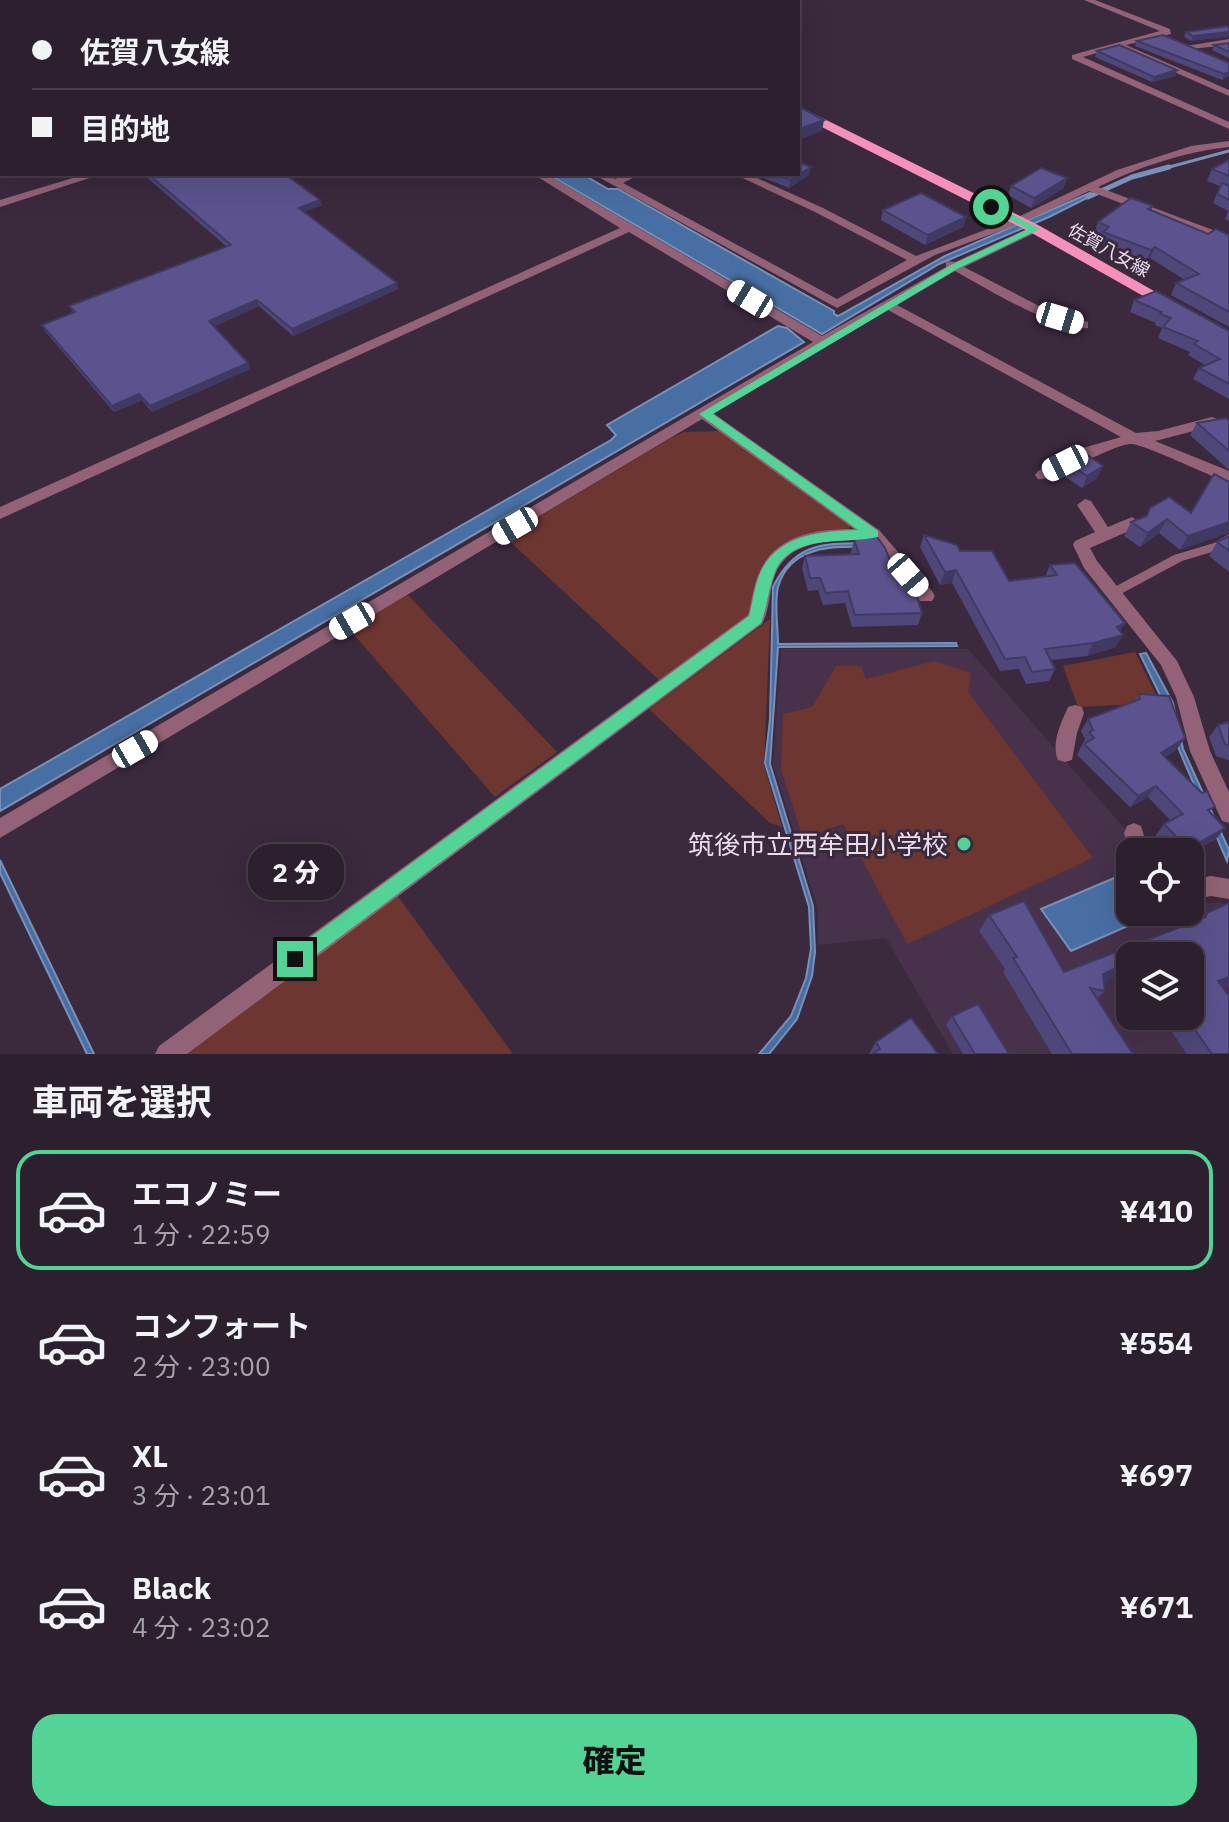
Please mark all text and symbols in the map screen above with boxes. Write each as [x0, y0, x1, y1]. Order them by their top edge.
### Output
text: 佐賀八女線 [80, 32, 230, 71]
text: 目的地 [80, 109, 170, 148]
route start [973, 189, 1009, 225]
street label: 佐賀八女線 [1064, 218, 1154, 282]
car [723, 276, 777, 322]
car [1034, 300, 1086, 336]
car [1038, 441, 1092, 485]
car [488, 504, 542, 548]
car [883, 549, 933, 601]
car [325, 599, 379, 643]
car [108, 727, 162, 771]
place label: 筑後市立西牟田小学校 [688, 827, 948, 861]
marker: 筑後市立西牟田小学校 [955, 835, 973, 853]
map controls [1116, 838, 1204, 1030]
button: locate [1116, 838, 1204, 926]
callout: 2 分 [247, 843, 343, 899]
text: 2 分 [272, 855, 320, 889]
route end [277, 941, 313, 977]
button: layers [1116, 942, 1204, 1030]
text: 車両を選択 [32, 1078, 212, 1125]
icon: car [36, 1174, 108, 1246]
text: エコノミー [132, 1174, 282, 1213]
text: ¥410 [1120, 1191, 1193, 1230]
text: 1 分 · 22:59 [132, 1217, 270, 1251]
icon: car [36, 1306, 108, 1378]
text: コンフォート [132, 1306, 311, 1345]
text: ¥554 [1120, 1323, 1193, 1362]
text: 2 分 · 23:00 [132, 1349, 270, 1383]
text: XL [132, 1436, 168, 1475]
icon: car [36, 1438, 108, 1510]
text: ¥697 [1120, 1455, 1193, 1494]
text: 3 分 · 23:01 [132, 1478, 270, 1512]
text: Black [132, 1568, 211, 1607]
icon: car [36, 1570, 108, 1642]
text: ¥671 [1120, 1587, 1193, 1626]
text: 4 分 · 23:02 [132, 1610, 270, 1644]
button: 確定 [32, 1714, 1197, 1806]

